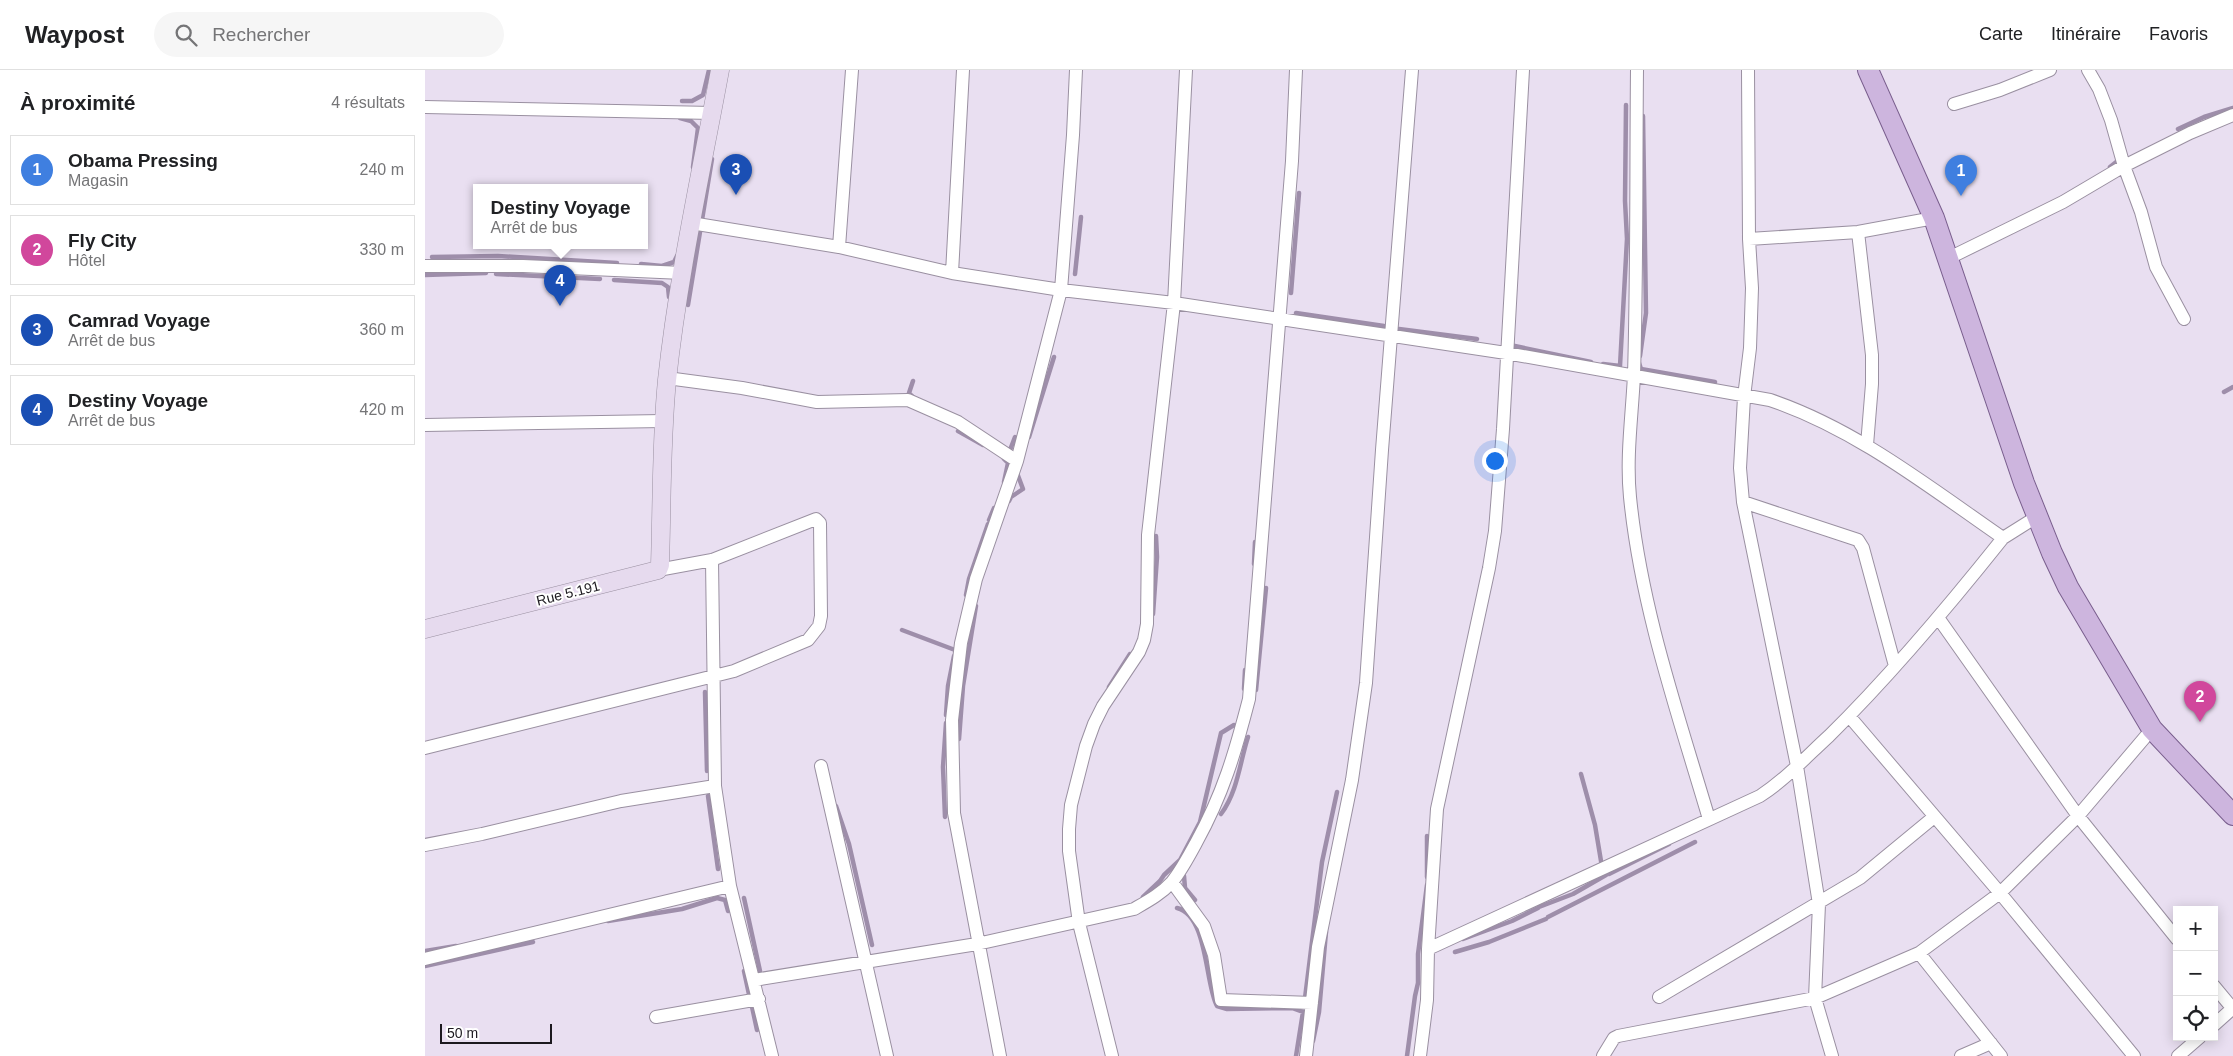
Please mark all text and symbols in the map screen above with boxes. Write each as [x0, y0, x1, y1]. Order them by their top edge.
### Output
search box [154, 12, 504, 57]
text: Waypost [25, 21, 124, 48]
icon: search [172, 21, 200, 49]
text: Rechercher [212, 24, 310, 45]
text: Carte [1979, 24, 2023, 44]
text: Itinéraire [2051, 24, 2121, 44]
text: Favoris [2149, 24, 2208, 44]
text: À proximité [20, 91, 136, 114]
text: 4 résultats [331, 94, 405, 111]
text: Obama Pressing [68, 150, 218, 171]
pin: 3 [720, 154, 752, 195]
pin: 1 [1945, 155, 1977, 196]
text: 1 [33, 161, 41, 178]
text: 240 m [360, 161, 404, 178]
text: Magasin [68, 172, 128, 189]
popup [473, 184, 648, 249]
text: Destiny Voyage [490, 197, 631, 218]
text: Arrêt de bus [490, 219, 578, 236]
text: Fly City [68, 230, 137, 251]
text: 2 [33, 241, 41, 258]
text: 330 m [360, 241, 404, 258]
text: Hôtel [68, 252, 105, 269]
pin: 4 [544, 265, 576, 306]
text: Camrad Voyage [68, 310, 210, 331]
text: 3 [33, 321, 41, 338]
text: 360 m [360, 321, 404, 338]
text: Arrêt de bus [68, 332, 155, 349]
text: Destiny Voyage [68, 390, 208, 411]
text: 4 [33, 401, 41, 418]
text: 420 m [360, 401, 404, 418]
text: Arrêt de bus [68, 412, 155, 429]
your location [1482, 448, 1508, 474]
street label: Rue 5.191 [535, 577, 601, 609]
pin: 2 [2184, 681, 2216, 722]
map controls [2173, 906, 2218, 1041]
button: + [2173, 906, 2218, 951]
button: − [2173, 951, 2218, 996]
button: locate [2173, 996, 2218, 1041]
scale bar [440, 1021, 553, 1044]
text: 50 m [447, 1025, 478, 1041]

